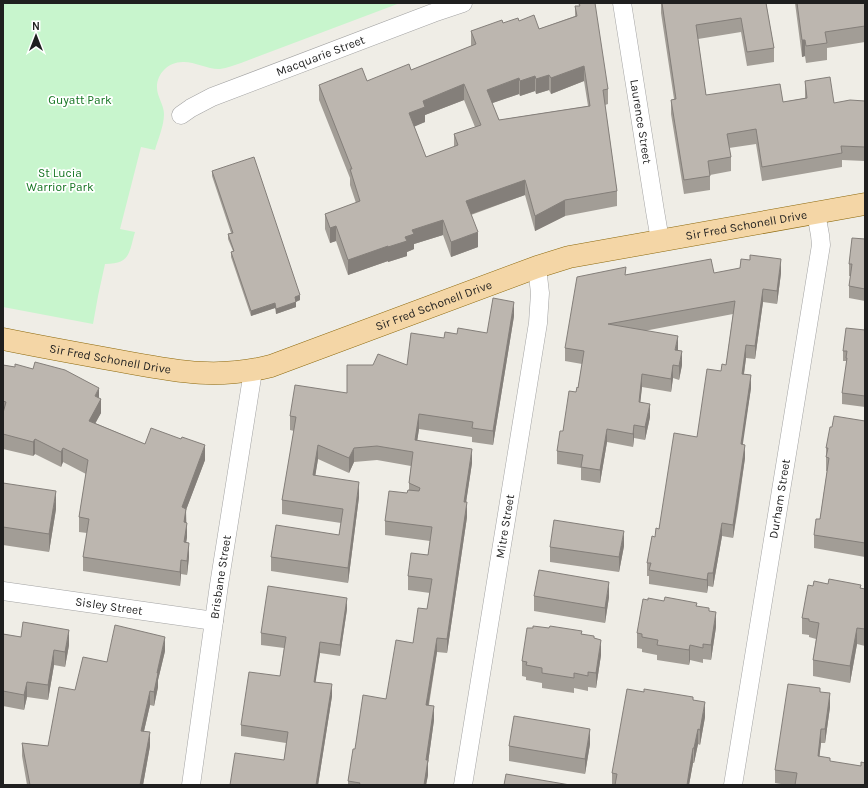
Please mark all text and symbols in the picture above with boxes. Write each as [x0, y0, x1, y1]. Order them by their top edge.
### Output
north arrow [16, 16, 56, 56]
text: N [32, 20, 40, 33]
street label: Macquarie Street [274, 32, 367, 79]
street label: Laurence Street [627, 78, 654, 165]
park label: Guyatt Park [48, 93, 112, 107]
park label: St Lucia Warrior Park [26, 166, 94, 194]
street label: Sir Fred Schonell Drive [684, 208, 808, 243]
street label: Sir Fred Schonell Drive [373, 277, 494, 334]
street label: Sir Fred Schonell Drive [48, 341, 172, 377]
street label: Durham Street [766, 457, 793, 540]
street label: Mitre Street [493, 493, 517, 559]
street label: Brisbane Street [207, 534, 234, 620]
street label: Sisley Street [74, 594, 144, 618]

